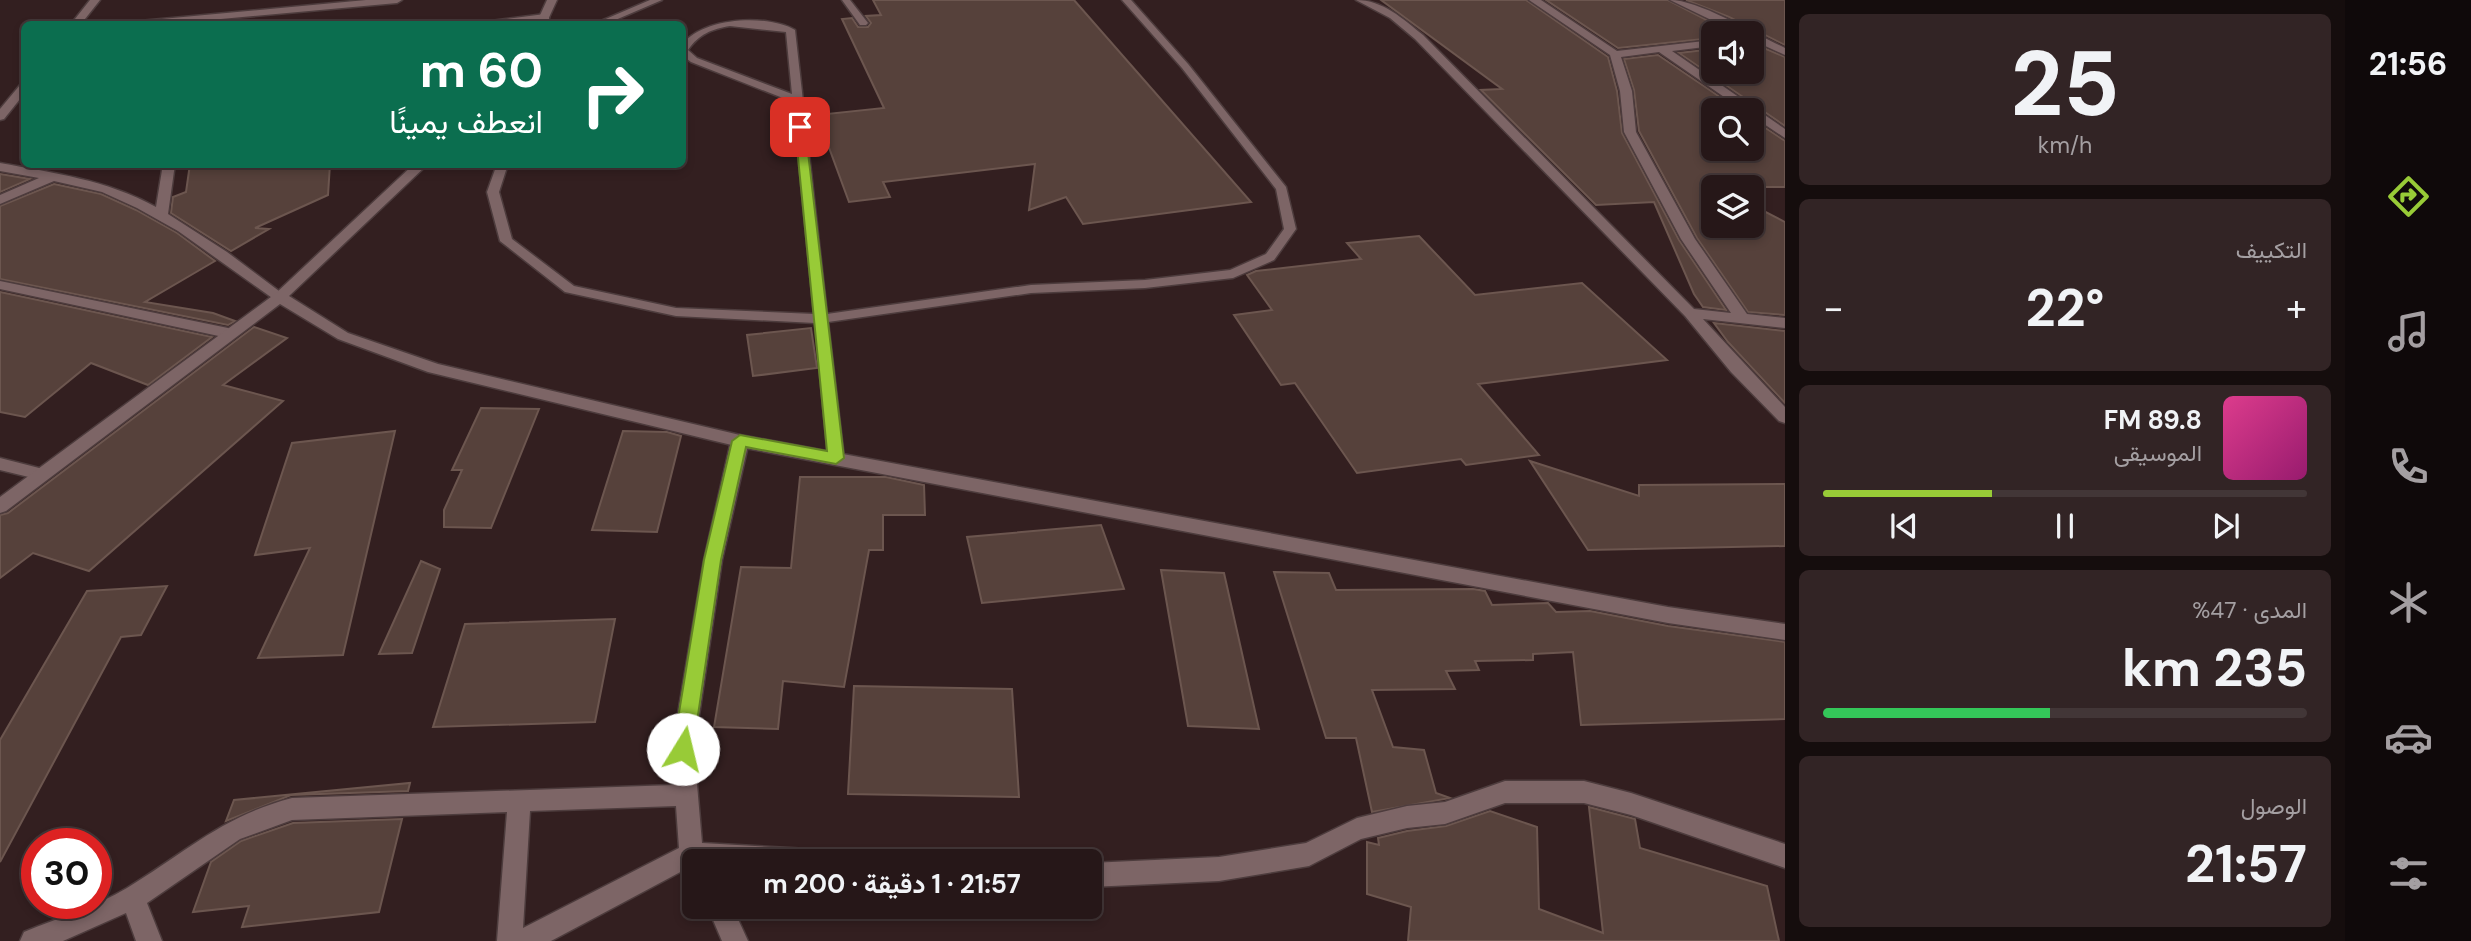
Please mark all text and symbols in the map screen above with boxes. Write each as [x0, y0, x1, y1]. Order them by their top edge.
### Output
map controls [1701, 21, 1764, 238]
button: sound [1701, 21, 1764, 84]
text: 25 [2010, 25, 2120, 143]
text: 60 m [420, 38, 543, 102]
text: 21:56 [2369, 43, 2447, 85]
icon: right [567, 49, 658, 140]
pin [770, 97, 830, 157]
button: search [1701, 98, 1764, 161]
text: انعطف يمينًا [389, 101, 543, 143]
icon: arrive [781, 108, 819, 146]
text: km/h [2038, 130, 2092, 160]
icon: directions [2384, 172, 2433, 221]
button: layers [1701, 175, 1764, 238]
text: التكييف [2236, 235, 2307, 265]
text: 22° [2026, 274, 2104, 342]
text: − [1823, 283, 1844, 333]
text: + [2286, 283, 2307, 333]
icon: music [2384, 307, 2433, 356]
text: 89.8 FM [2104, 403, 2202, 437]
text: الموسيقى [2114, 438, 2202, 468]
icon: phone [2384, 442, 2433, 491]
icon: previous [1885, 507, 1923, 545]
icon: pause [2046, 507, 2084, 545]
icon: next [2207, 507, 2245, 545]
icon: climate [2384, 578, 2433, 627]
text: المدى · 47% [2192, 595, 2307, 625]
text: 235 km [2122, 634, 2307, 702]
position arrow [646, 712, 720, 786]
icon: car [2384, 713, 2433, 762]
text: الوصول [2241, 791, 2307, 821]
speed limit sign: 30 [21, 828, 112, 919]
text: 21:57 [2185, 830, 2307, 898]
icon: filters [2384, 849, 2433, 898]
text: 21:57 · 1 دقيقة · 200 m [763, 867, 1021, 901]

